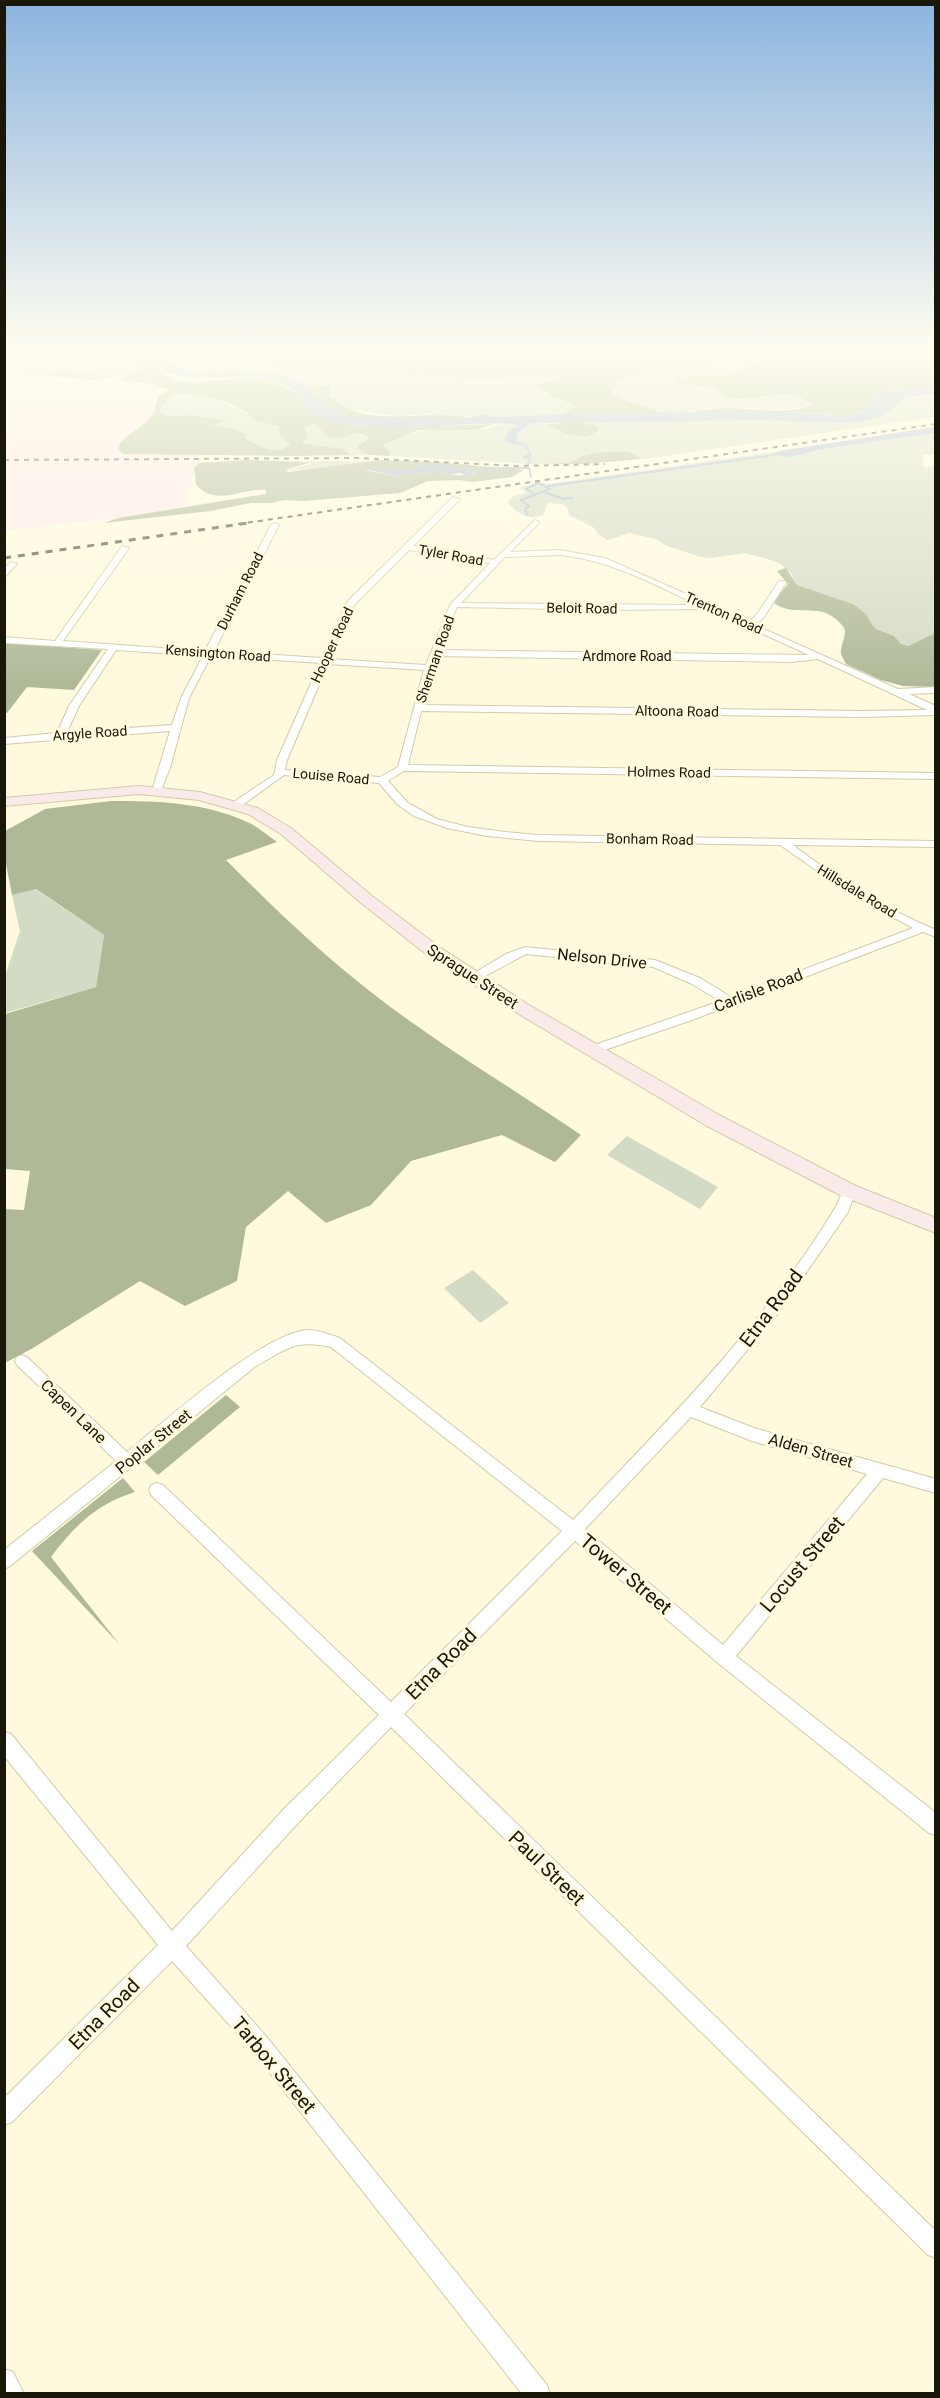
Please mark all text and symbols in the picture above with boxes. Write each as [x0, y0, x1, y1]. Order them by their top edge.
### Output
street label: Tyler Road [417, 541, 485, 569]
street label: Durham Road [214, 550, 266, 632]
street label: Trenton Road [683, 589, 765, 637]
street label: Beloit Road [546, 599, 618, 617]
street label: Hooper Road [308, 605, 356, 685]
street label: Sherman Road [413, 613, 457, 705]
street label: Kensington Road [165, 641, 271, 665]
street label: Ardmore Road [582, 648, 672, 664]
street label: Altoona Road [635, 702, 719, 720]
street label: Argyle Road [52, 722, 128, 744]
street label: Holmes Road [627, 763, 711, 781]
street label: Louise Road [292, 765, 370, 787]
street label: Bonham Road [606, 830, 694, 848]
street label: Hillsdale Road [815, 861, 899, 921]
street label: Sprague Street [424, 940, 522, 1013]
street label: Nelson Drive [556, 944, 648, 973]
street label: Carlisle Road [711, 965, 805, 1016]
street label: Etna Road [734, 1265, 808, 1351]
street label: Capen Lane [37, 1375, 110, 1447]
street label: Poplar Street [111, 1405, 195, 1478]
street label: Alden Street [766, 1429, 855, 1472]
street label: Locust Street [755, 1511, 849, 1617]
street label: Tower Street [575, 1529, 677, 1619]
street label: Etna Road [400, 1623, 482, 1705]
street label: Paul Street [504, 1826, 590, 1910]
street label: Etna Road [63, 1973, 145, 2055]
street label: Tarbox Street [227, 2012, 321, 2118]

